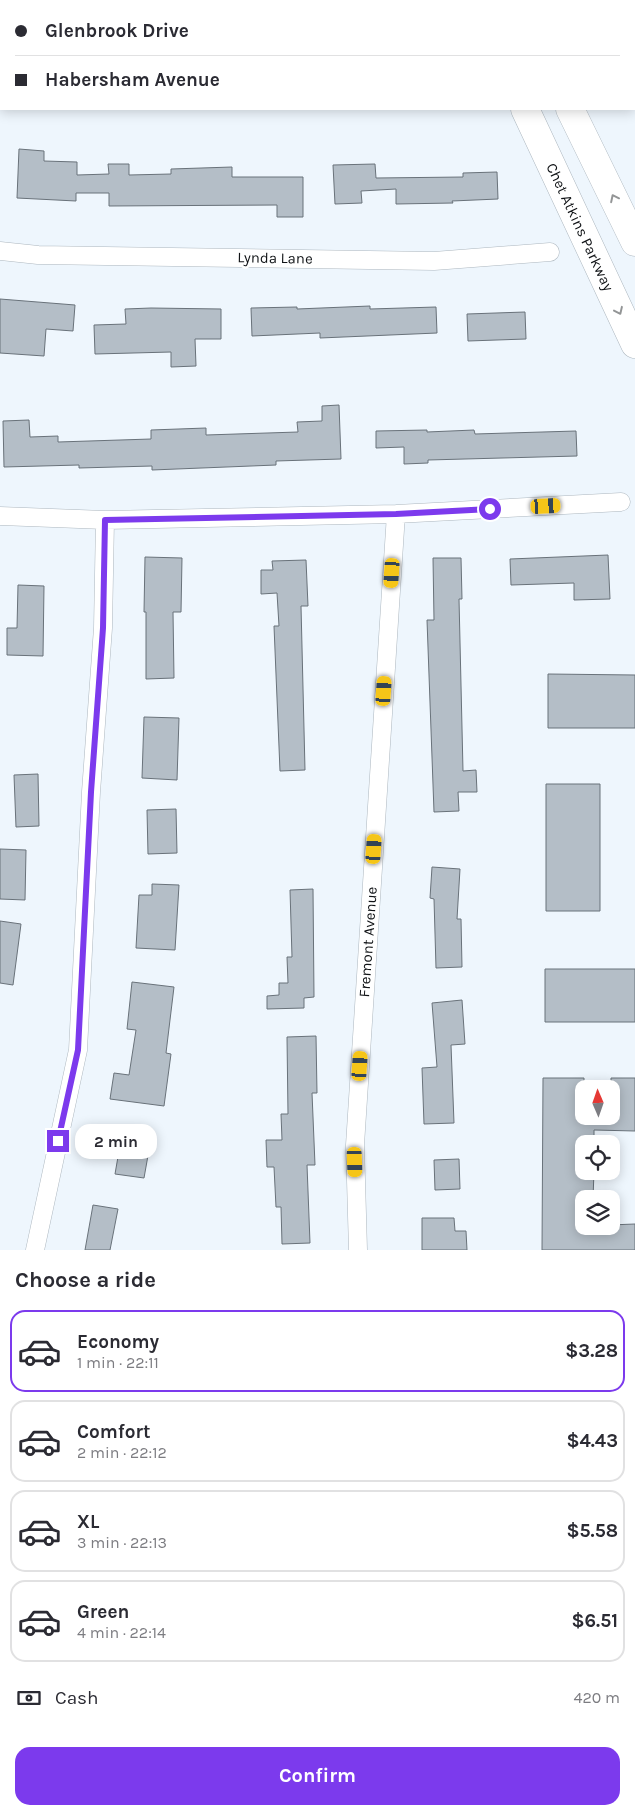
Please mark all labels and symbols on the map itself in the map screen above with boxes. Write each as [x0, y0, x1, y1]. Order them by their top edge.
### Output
street label: Chet Atkins Parkway [542, 160, 618, 294]
one-way arrow [609, 194, 620, 203]
street label: Lynda Lane [237, 248, 313, 268]
one-way arrow [613, 306, 624, 315]
route start [479, 498, 501, 520]
car [530, 498, 561, 514]
car [383, 558, 400, 588]
car [375, 676, 392, 706]
car [365, 834, 382, 864]
street label: Fremont Avenue [355, 886, 381, 998]
car [351, 1051, 368, 1081]
north arrow [575, 1080, 620, 1125]
callout: 2 min [76, 1124, 158, 1158]
route end [47, 1130, 69, 1152]
car [346, 1147, 363, 1177]

